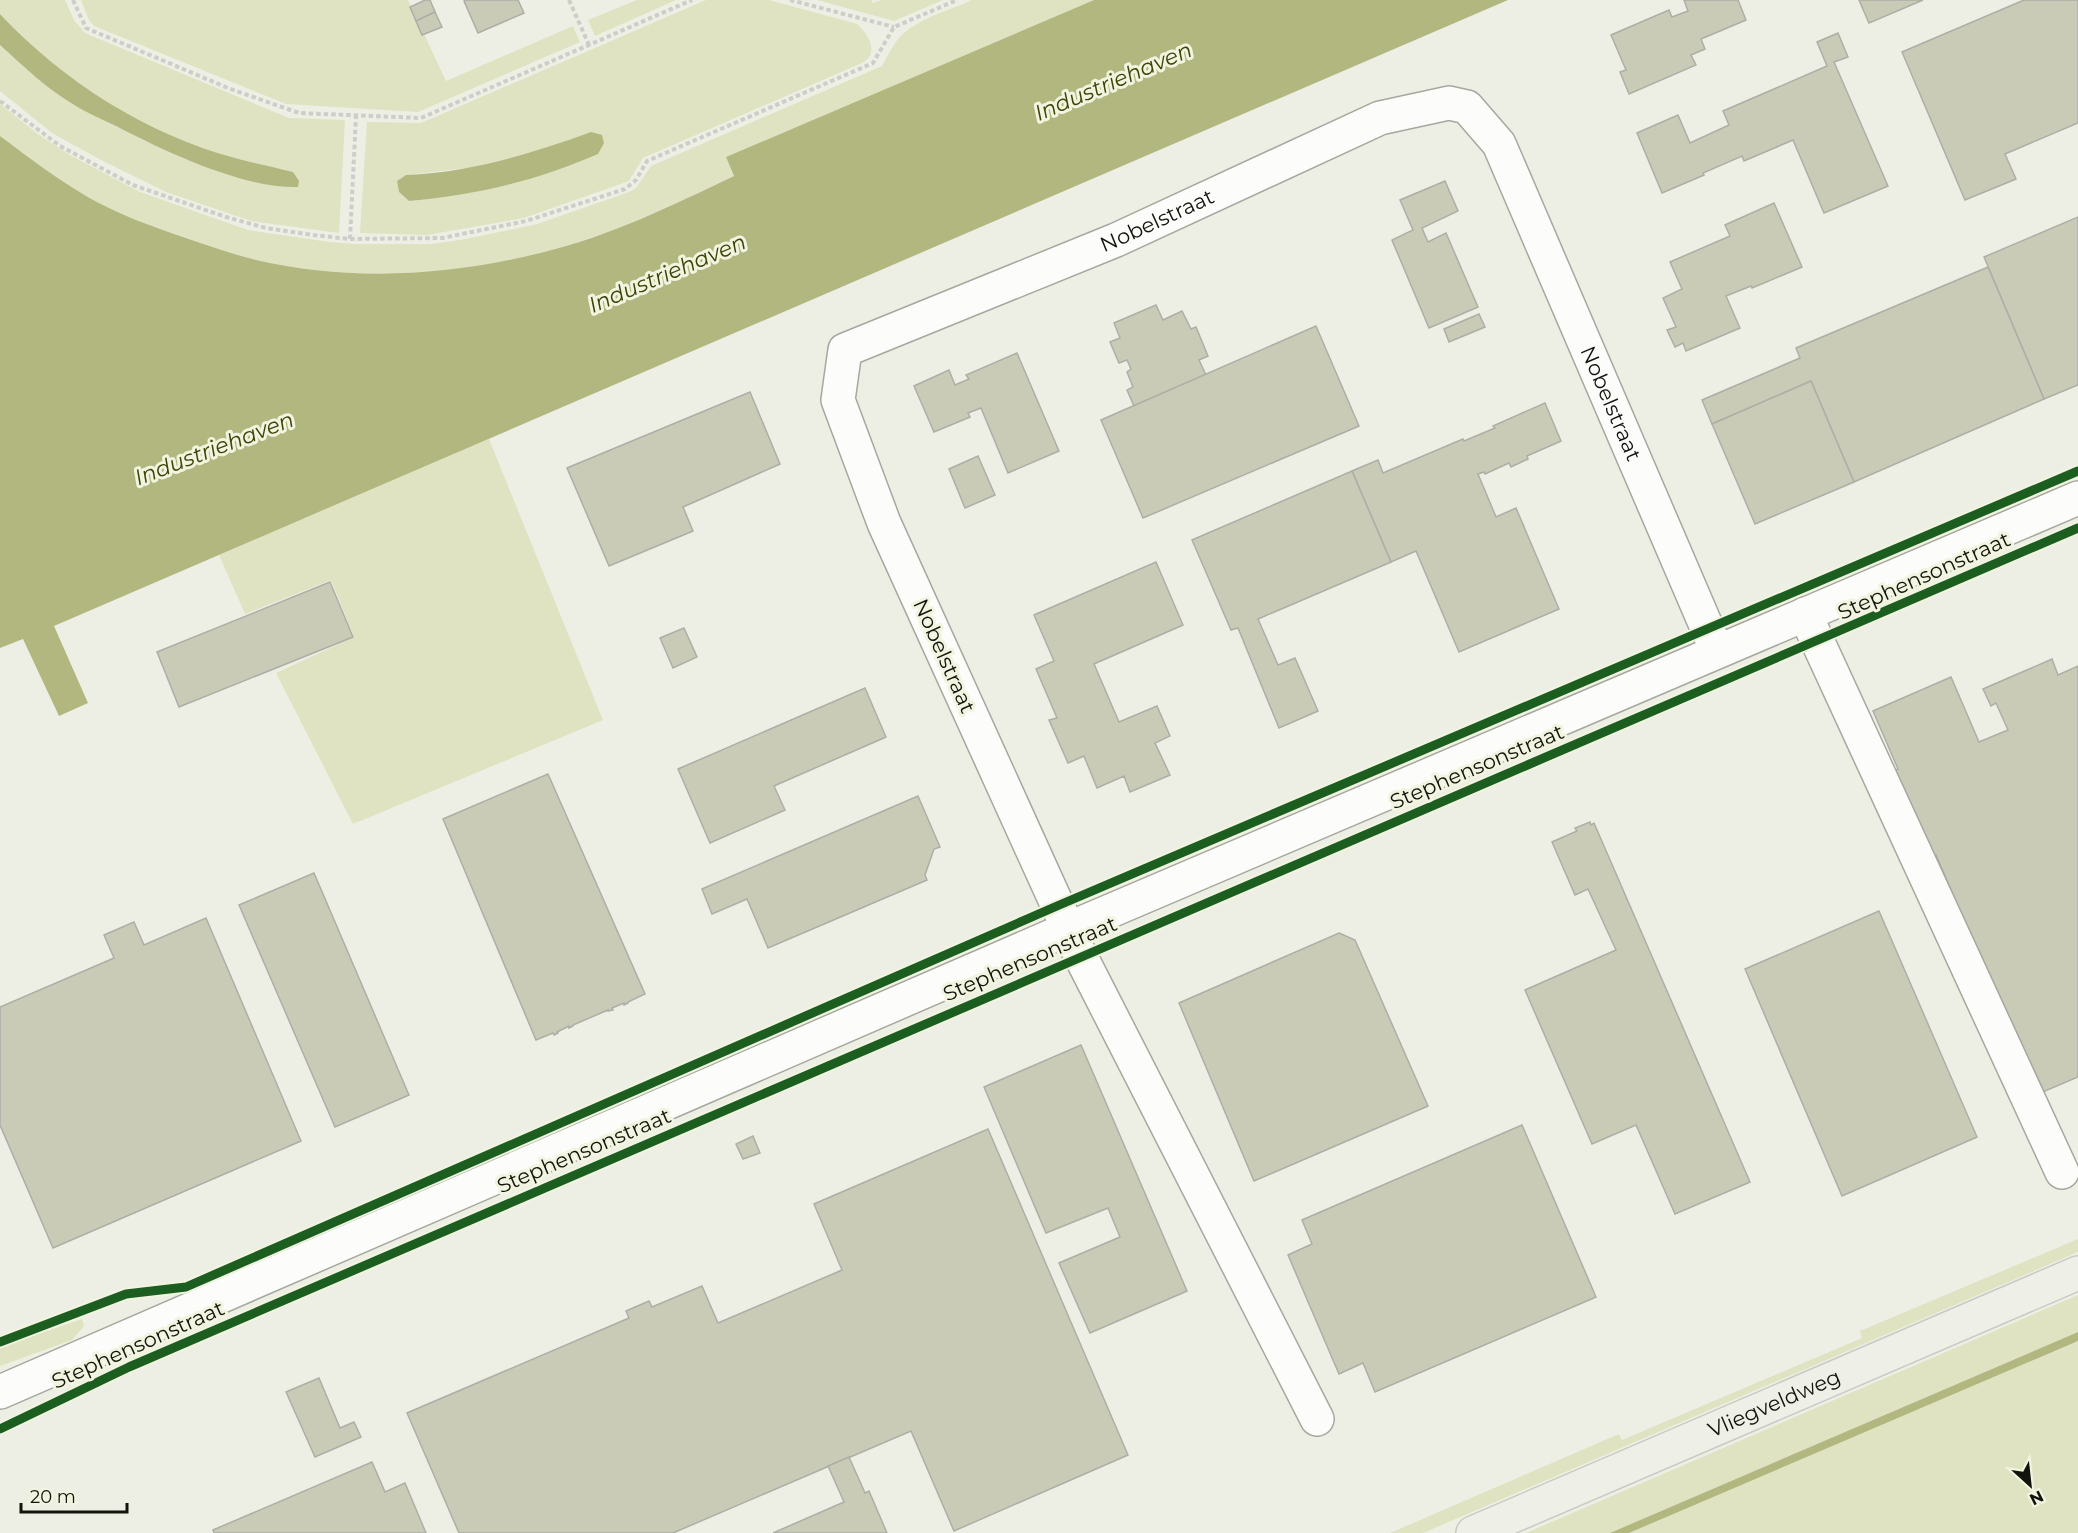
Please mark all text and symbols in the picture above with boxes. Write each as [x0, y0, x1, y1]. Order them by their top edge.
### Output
water label: Industriehaven [1030, 36, 1196, 127]
street label: Nobelstraat [1096, 183, 1218, 257]
water label: Industriehaven [584, 228, 750, 319]
street label: Nobelstraat [1575, 342, 1647, 465]
water label: Industriehaven [131, 406, 298, 491]
street label: Stephensonstraat [1834, 526, 2014, 625]
street label: Nobelstraat [908, 595, 981, 717]
street label: Stephensonstraat [1386, 719, 1567, 814]
street label: Stephensonstraat [939, 911, 1120, 1006]
street label: Stephensonstraat [493, 1103, 674, 1198]
street label: Stephensonstraat [48, 1295, 228, 1394]
street label: Vliegveldweg [1704, 1364, 1844, 1442]
north arrow [2000, 1455, 2060, 1515]
scale bar [21, 1476, 128, 1514]
text: 20 m [30, 1486, 76, 1508]
text: N [2027, 1487, 2047, 1509]

